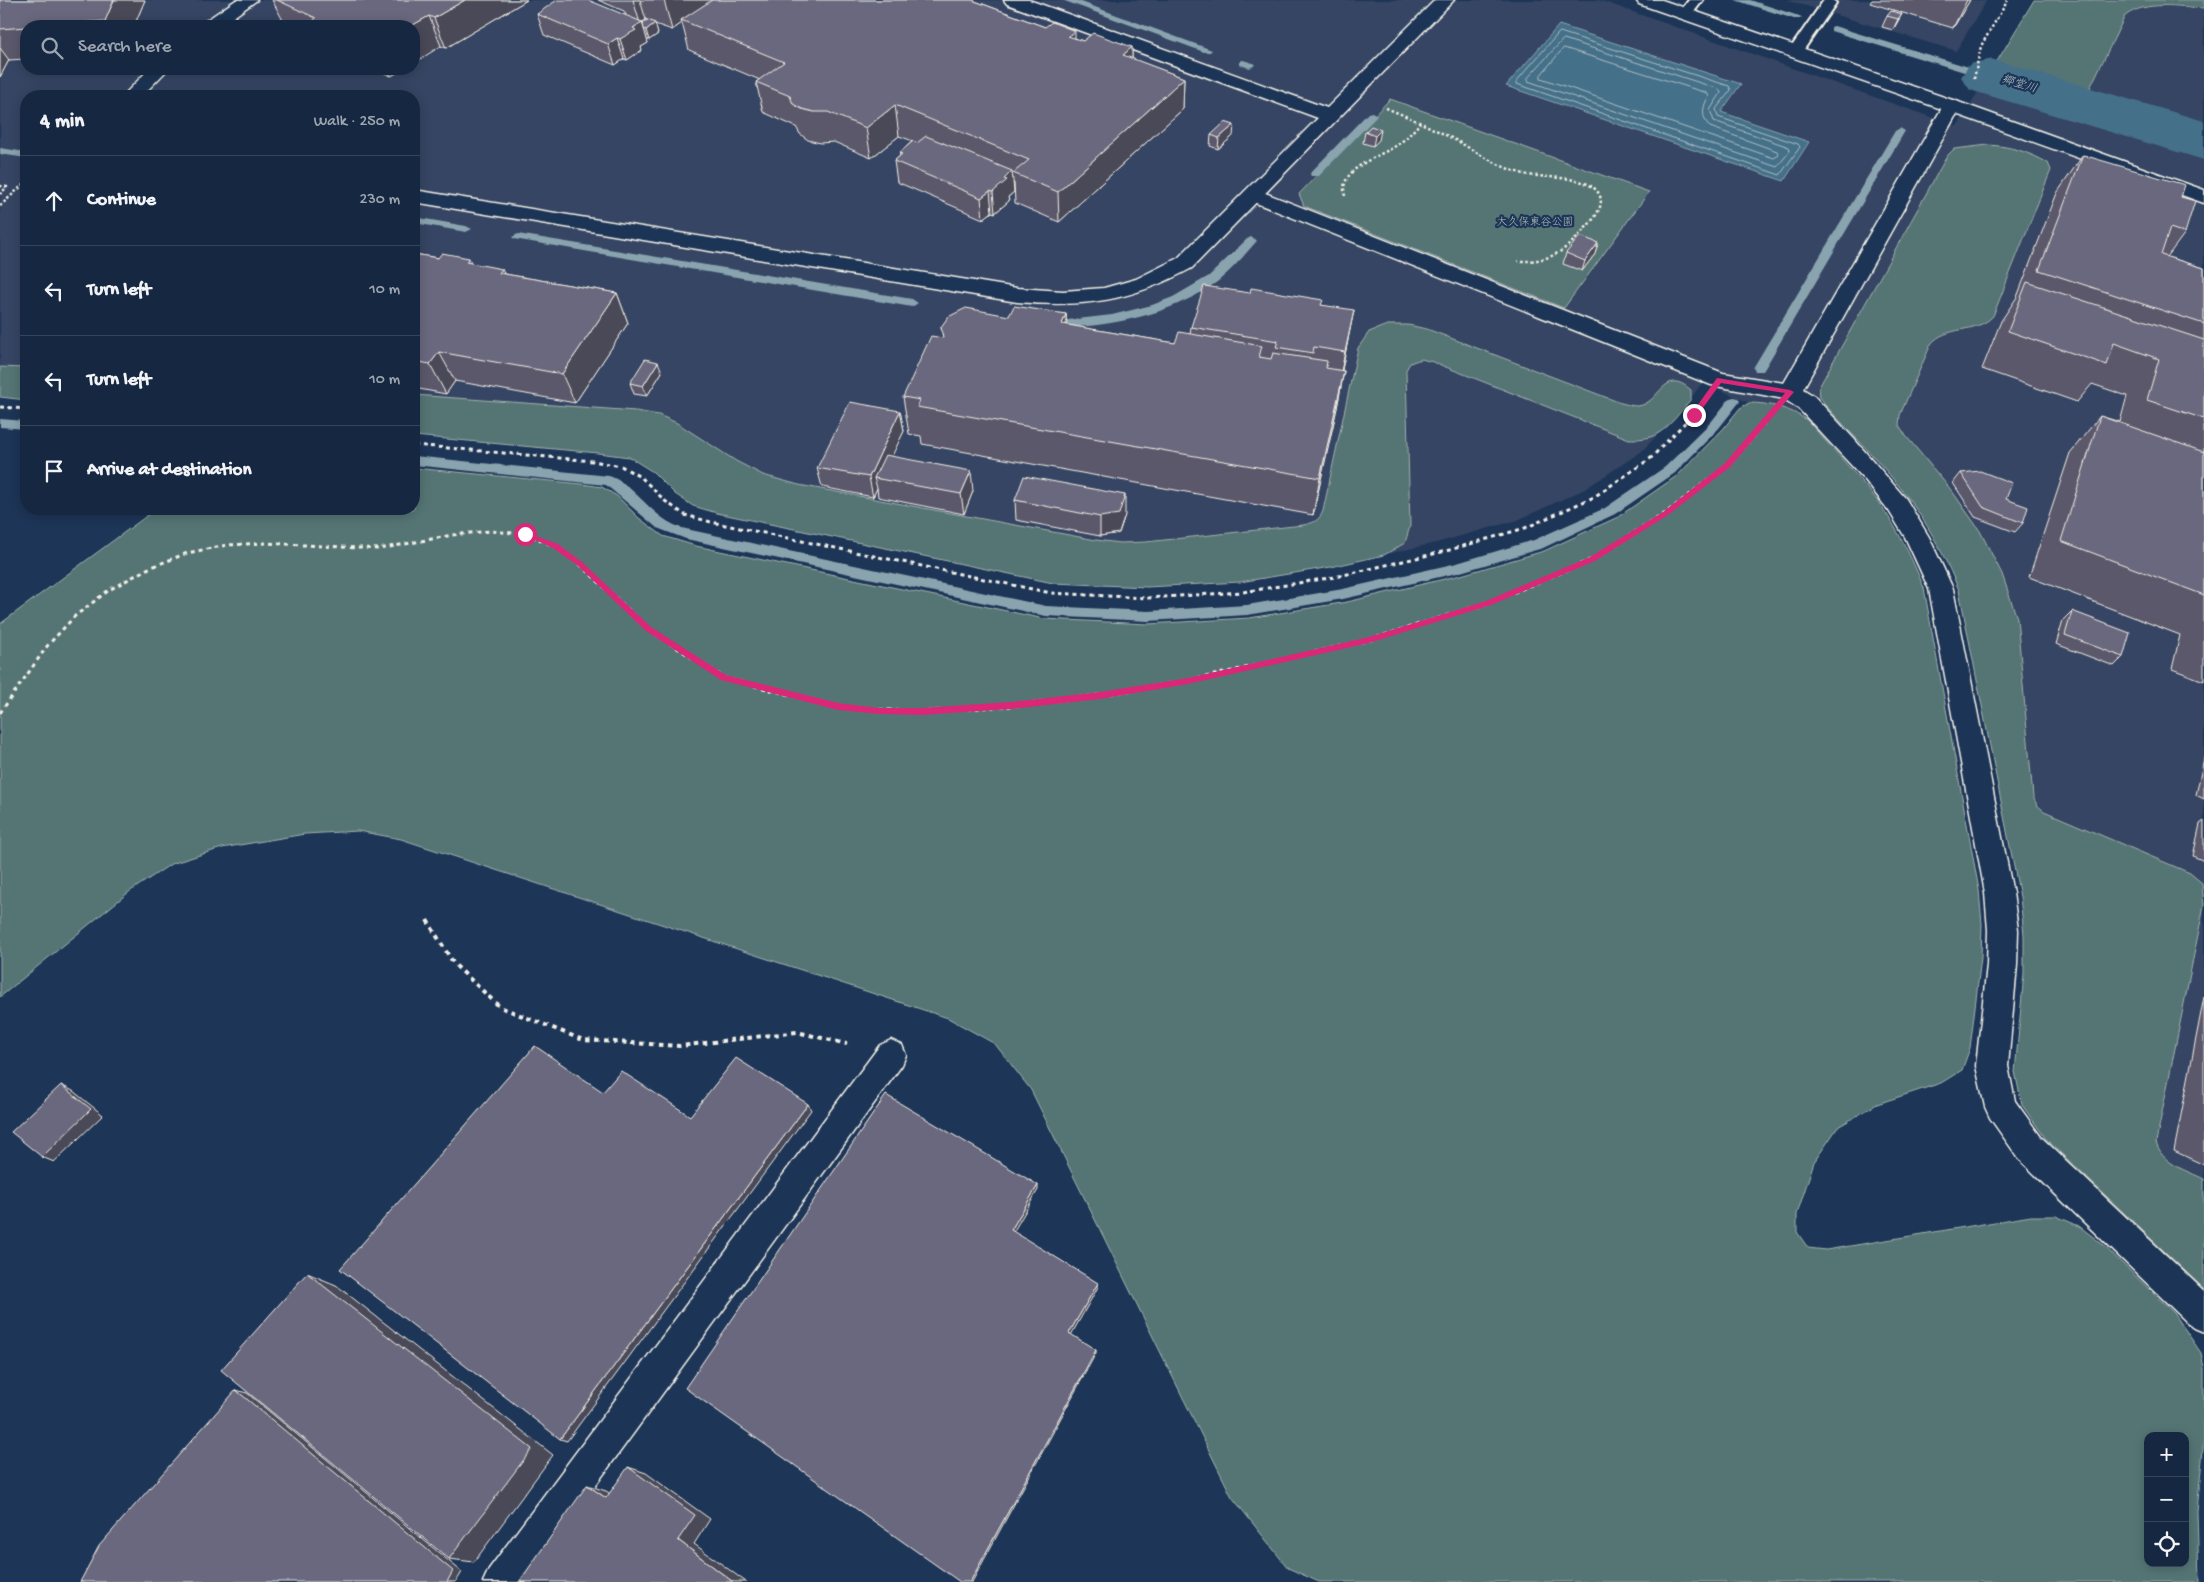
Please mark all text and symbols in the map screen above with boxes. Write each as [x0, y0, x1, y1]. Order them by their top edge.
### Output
search box [20, 20, 420, 75]
icon: search [38, 34, 66, 62]
text: Search here [78, 36, 172, 59]
water label: 郷堂川 [2000, 72, 2039, 97]
text: 4 min [40, 110, 84, 135]
text: Walk · 250 m [314, 113, 400, 132]
icon: ahead [40, 187, 68, 215]
text: Continue [87, 189, 156, 212]
text: 230 m [360, 191, 400, 210]
park label: 大久保東谷公園 [1497, 216, 1574, 229]
icon: left [40, 277, 68, 305]
text: Turn left [87, 279, 151, 302]
text: 10 m [369, 281, 400, 300]
icon: left [40, 367, 68, 395]
text: Turn left [87, 369, 151, 392]
text: 10 m [369, 371, 400, 390]
route end [1683, 404, 1706, 427]
icon: arrive [40, 457, 68, 485]
text: Arrive at destination [87, 459, 251, 482]
route start [514, 523, 537, 546]
map controls [2144, 1432, 2189, 1567]
button: + [2144, 1432, 2189, 1477]
button: − [2144, 1477, 2189, 1522]
button: locate [2144, 1522, 2189, 1567]

